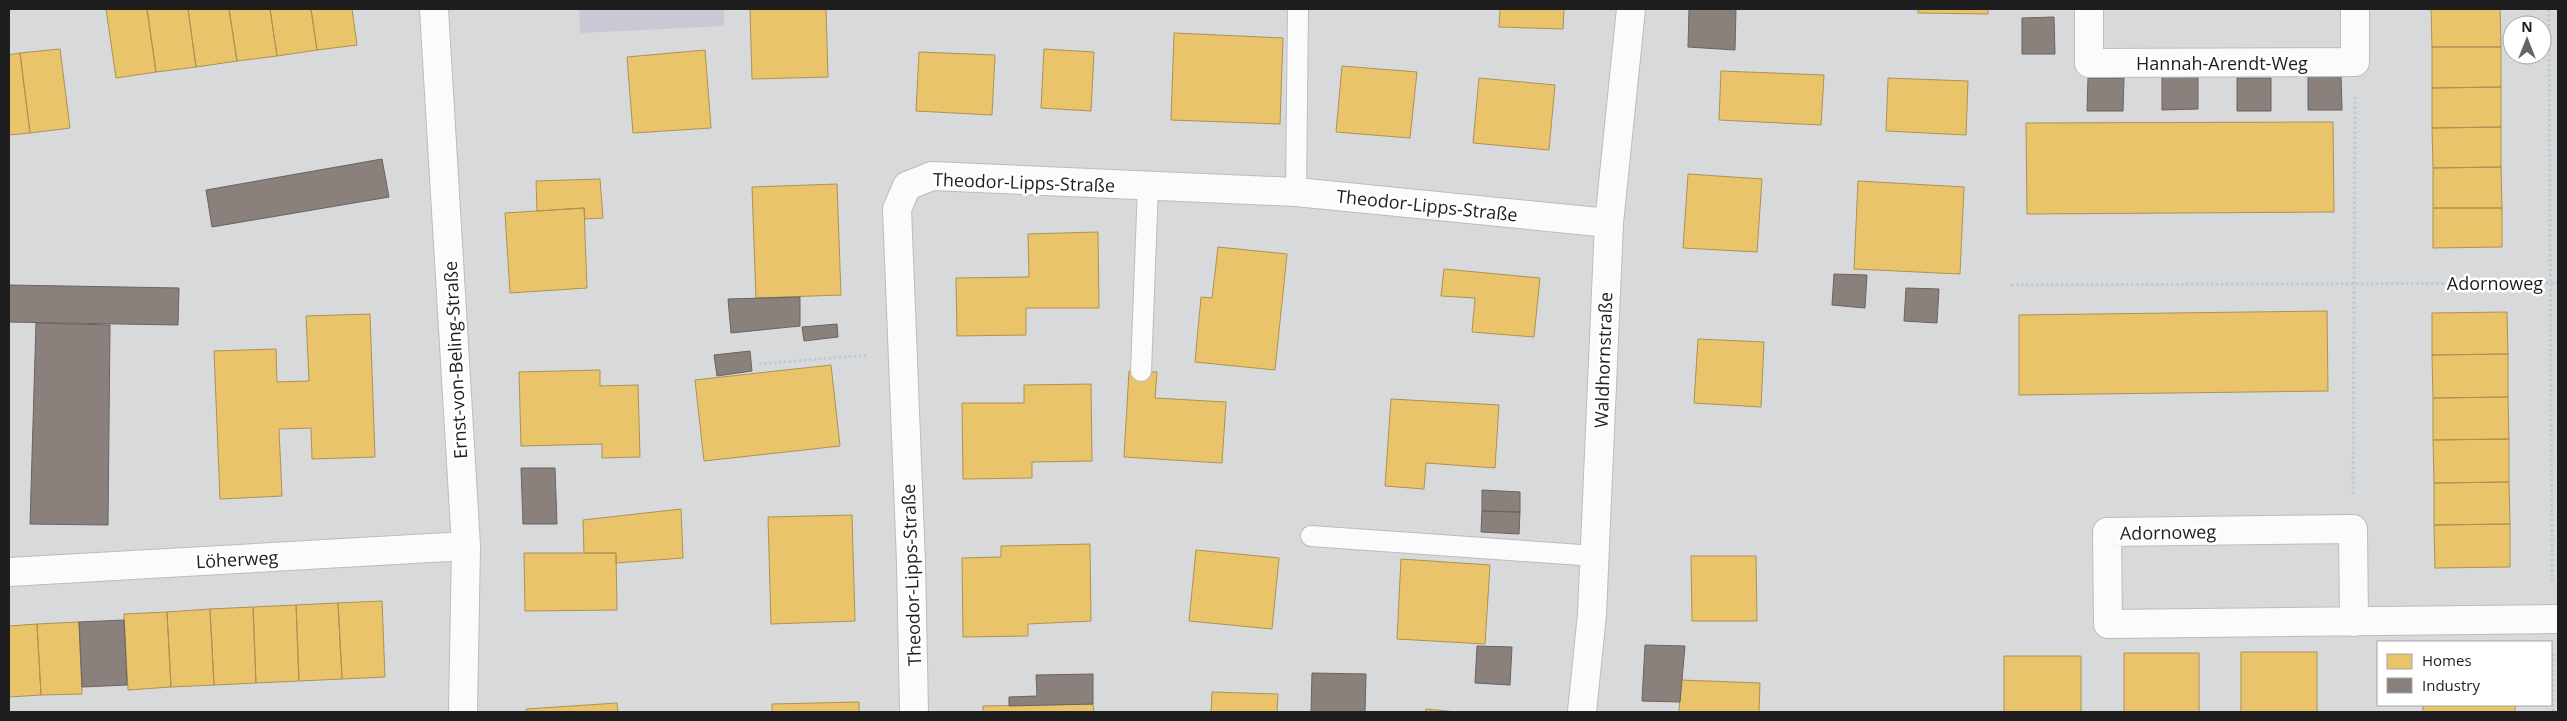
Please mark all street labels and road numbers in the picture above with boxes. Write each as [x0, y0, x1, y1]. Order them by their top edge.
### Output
street label: Hannah-Arendt-Weg [2136, 51, 2308, 75]
street label: Theodor-Lipps-Straße [933, 167, 1115, 197]
street label: Theodor-Lipps-Straße [1335, 184, 1519, 226]
street label: Ernst-von-Beling-Straße [438, 260, 472, 460]
street label: Adornoweg [2447, 271, 2543, 295]
street label: Waldhornstraße [1589, 292, 1617, 428]
street label: Theodor-Lipps-Straße [896, 484, 926, 666]
street label: Adornoweg [2120, 519, 2217, 545]
street label: Löherweg [195, 545, 279, 573]

